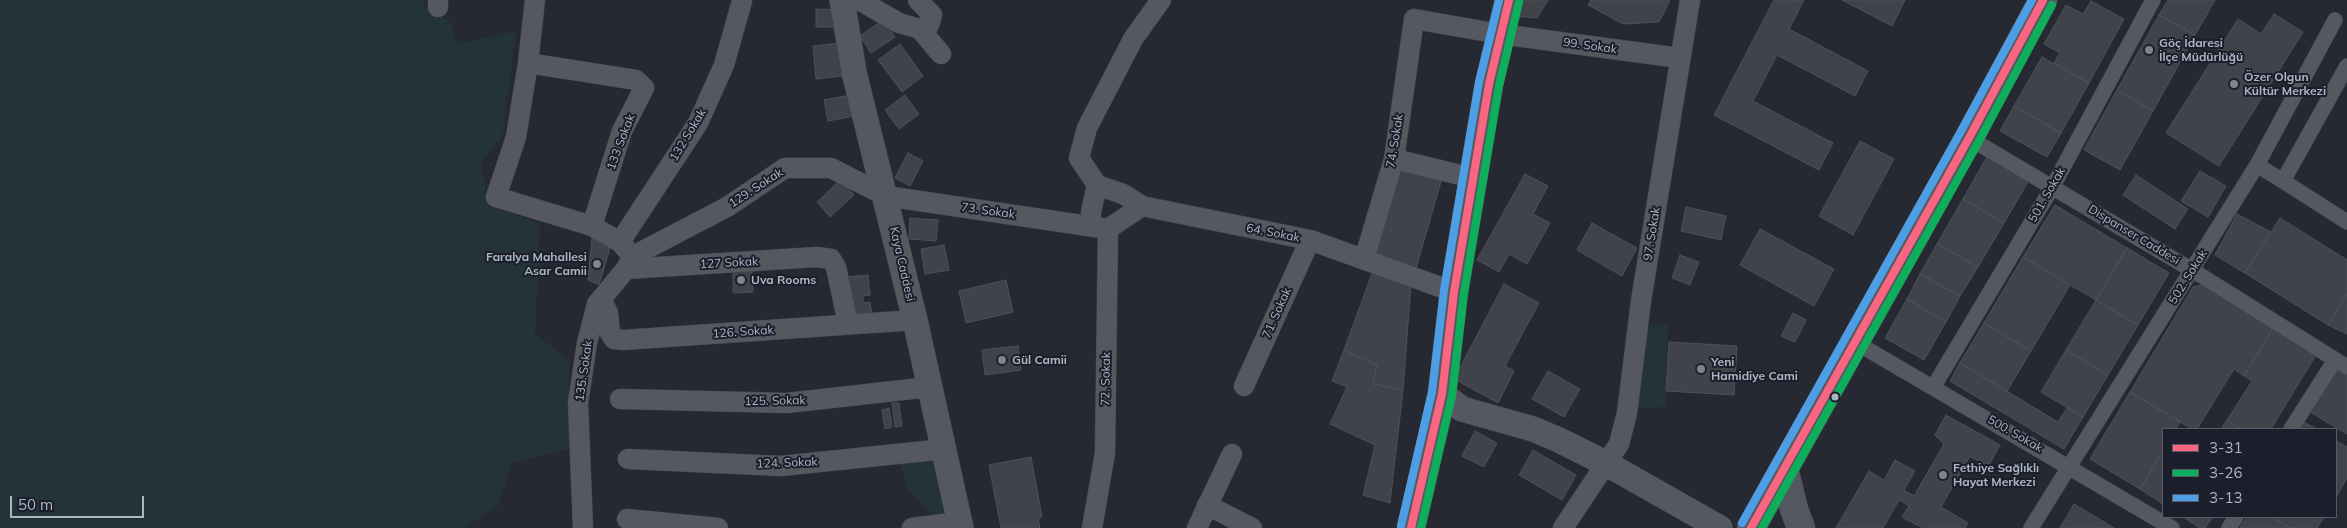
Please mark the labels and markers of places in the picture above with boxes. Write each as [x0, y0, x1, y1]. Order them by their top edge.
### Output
place label: Göç İdaresi İlçe Müdürlüğü [2159, 36, 2243, 64]
marker: Göç İdaresi İlçe Müdürlüğü [2143, 44, 2155, 56]
place label: Özer Olgun Kültür Merkezi [2244, 70, 2326, 98]
marker: Özer Olgun Kültür Merkezi [2228, 78, 2240, 90]
place label: Faralya Mahallesi Asar Camii [486, 250, 587, 278]
marker: Faralya Mahallesi Asar Camii [591, 258, 603, 270]
place label: Uva Rooms [751, 273, 816, 287]
marker: Uva Rooms [735, 274, 747, 286]
place label: Gül Camii [1012, 353, 1067, 367]
marker: Gül Camii [996, 354, 1008, 366]
place label: Yeni Hamidiye Cami [1711, 355, 1798, 383]
marker: Yeni Hamidiye Cami [1695, 363, 1707, 375]
unlabelled marker [1830, 392, 1840, 402]
place label: Fethiye Sağlıklı Hayat Merkezi [1953, 461, 2039, 489]
marker: Fethiye Sağlıklı Hayat Merkezi [1937, 469, 1949, 481]

